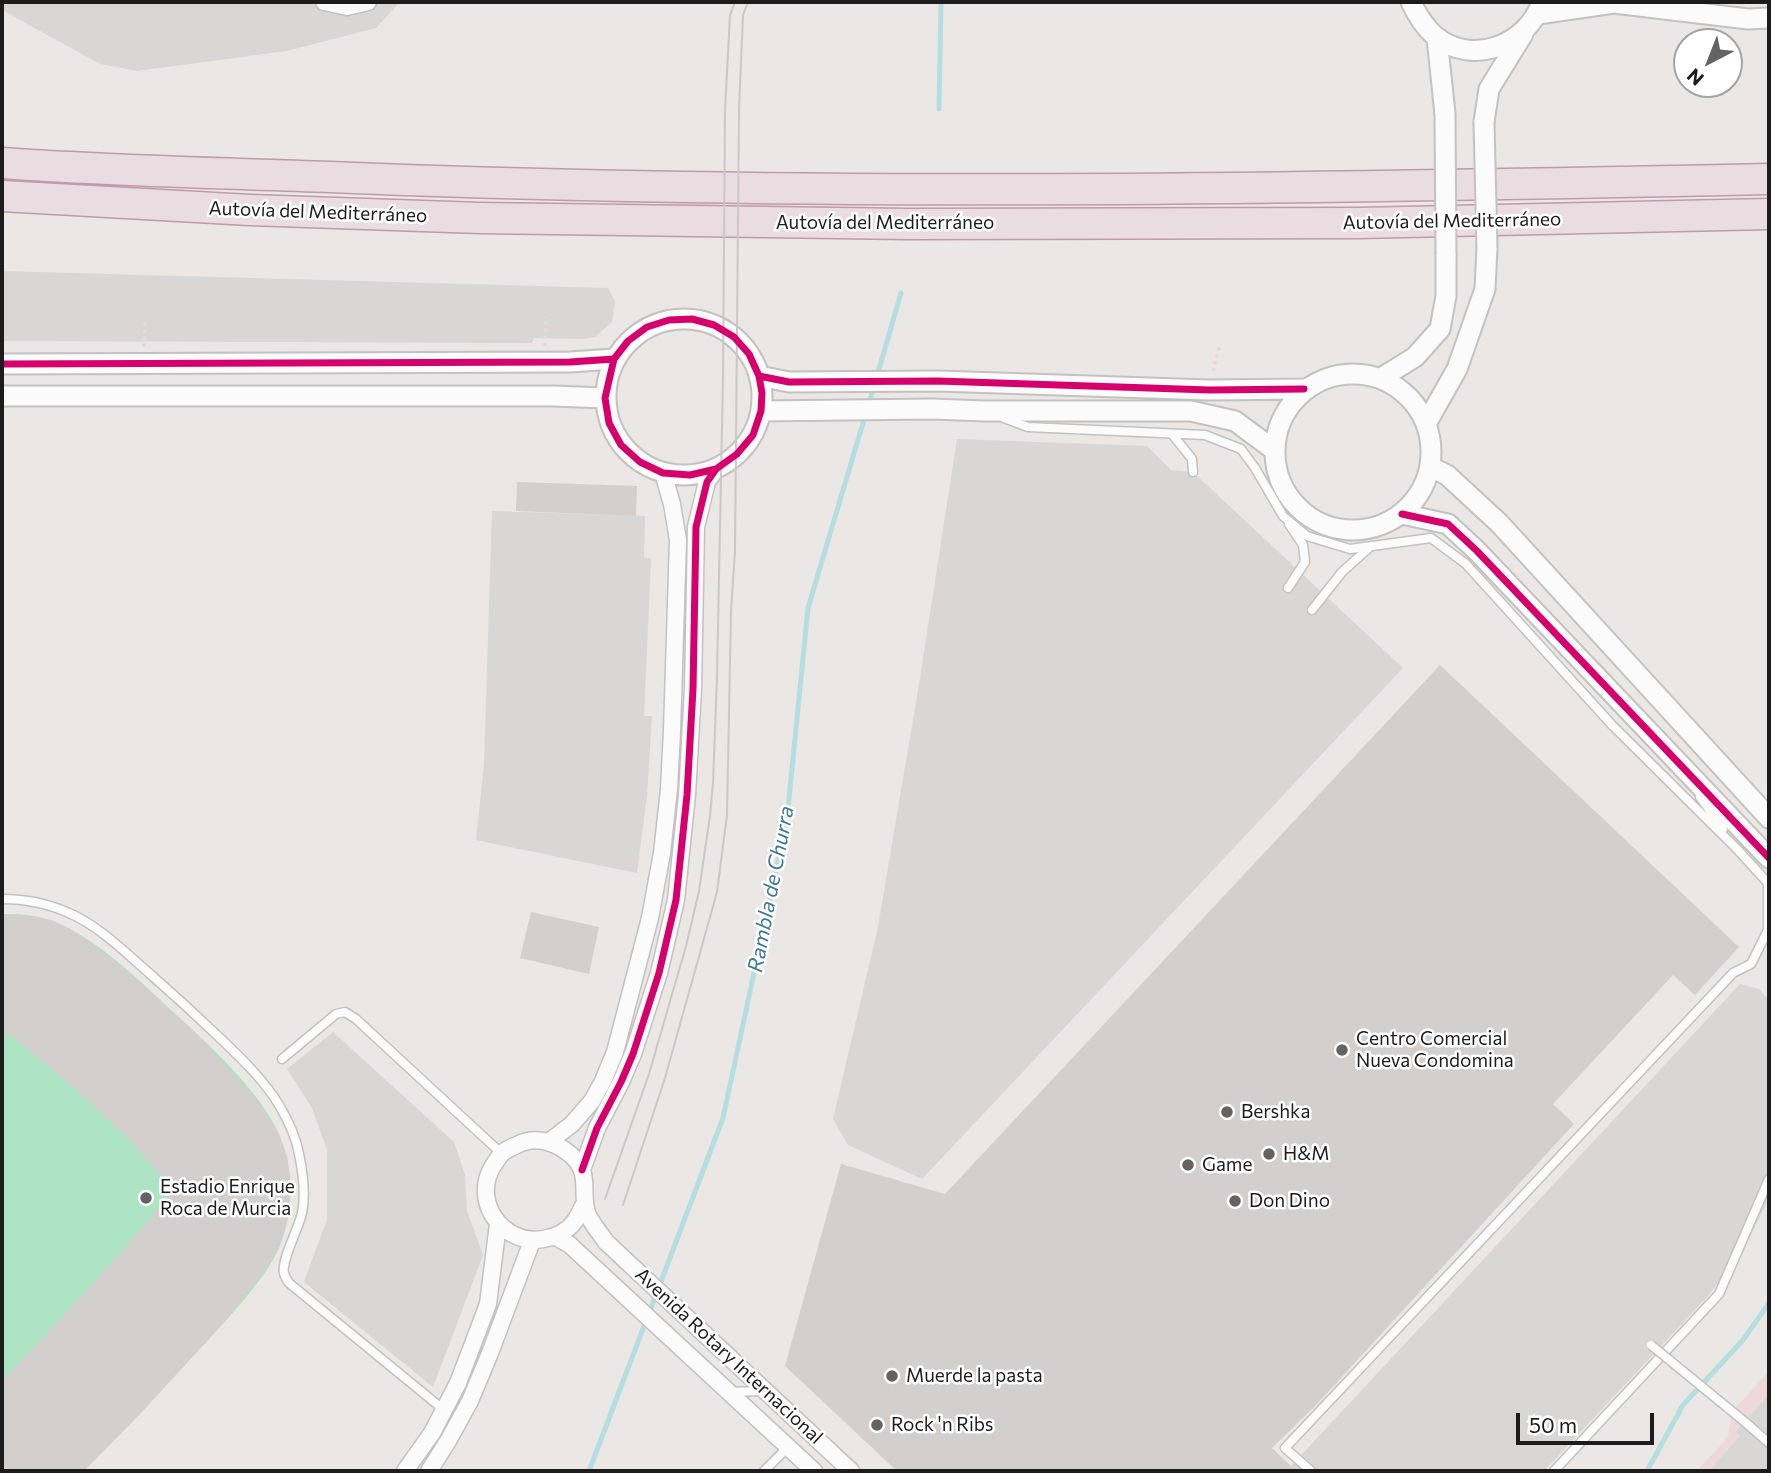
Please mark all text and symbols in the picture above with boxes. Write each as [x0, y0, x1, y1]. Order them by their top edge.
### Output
north arrow [1673, 28, 1743, 98]
text: N [1682, 64, 1708, 91]
street label: Autovía del Mediterráneo [208, 197, 428, 227]
street label: Autovía del Mediterráneo [1342, 208, 1562, 234]
street label: Autovía del Mediterráneo [776, 212, 994, 234]
water label: Rambla de Churra [743, 804, 799, 974]
place label: Centro Comercial Nueva Condomina [1356, 1028, 1514, 1072]
marker: Centro Comercial Nueva Condomina [1334, 1042, 1350, 1058]
place label: Bershka [1241, 1101, 1310, 1123]
marker: Bershka [1219, 1104, 1235, 1120]
place label: H&M [1283, 1143, 1329, 1165]
marker: H&M [1261, 1146, 1277, 1162]
place label: Game [1202, 1154, 1252, 1176]
marker: Game [1180, 1157, 1196, 1173]
place label: Estadio Enrique Roca de Murcia [160, 1176, 295, 1220]
marker: Estadio Enrique Roca de Murcia [138, 1190, 154, 1206]
place label: Don Dino [1249, 1190, 1330, 1212]
marker: Don Dino [1227, 1193, 1243, 1209]
street label: Avenida Rotary Internacional [631, 1263, 827, 1449]
place label: Muerde la pasta [906, 1365, 1043, 1387]
marker: Muerde la pasta [884, 1368, 900, 1384]
scale bar [1519, 1400, 1657, 1444]
text: 50 m [1529, 1412, 1577, 1437]
place label: Rock 'n Ribs [891, 1414, 993, 1436]
marker: Rock 'n Ribs [869, 1417, 885, 1433]

